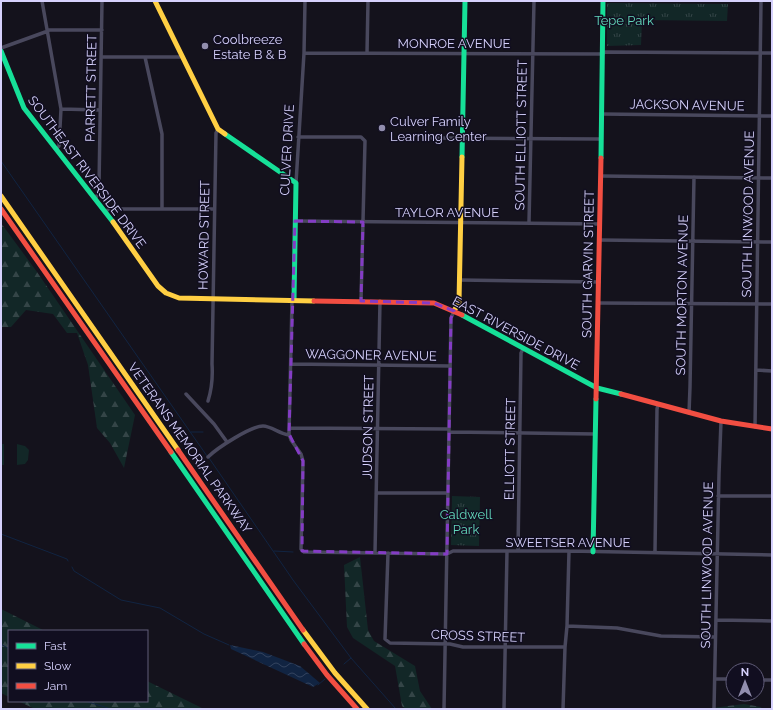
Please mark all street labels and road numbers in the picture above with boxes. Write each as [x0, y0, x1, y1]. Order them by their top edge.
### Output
street label: PARRETT STREET [83, 34, 99, 142]
street label: MONROE AVENUE [398, 36, 510, 51]
street label: SOUTH ELLIOTT STREET [512, 59, 530, 211]
street label: SOUTHEAST RIVERSIDE DRIVE [25, 93, 149, 251]
street label: JACKSON AVENUE [629, 96, 745, 114]
street label: CULVER DRIVE [277, 104, 297, 196]
street label: SOUTH LINWOOD AVENUE [739, 130, 757, 297]
street label: HOWARD STREET [196, 180, 212, 290]
street label: SOUTH GARVIN STREET [579, 190, 597, 338]
street label: TAYLOR AVENUE [395, 205, 499, 220]
street label: SOUTH MORTON AVENUE [673, 214, 691, 375]
street label: EAST RIVERSIDE DRIVE [450, 293, 582, 373]
street label: WAGGONER AVENUE [305, 346, 437, 364]
street label: VETERANS MEMORIAL PARKWAY [125, 360, 255, 537]
street label: JUDSON STREET [360, 375, 376, 479]
street label: ELLIOTT STREET [502, 398, 518, 500]
street label: SOUTH LINWOOD AVENUE [698, 481, 716, 648]
street label: SWEETSER AVENUE [506, 535, 630, 550]
street label: CROSS STREET [431, 627, 525, 645]

